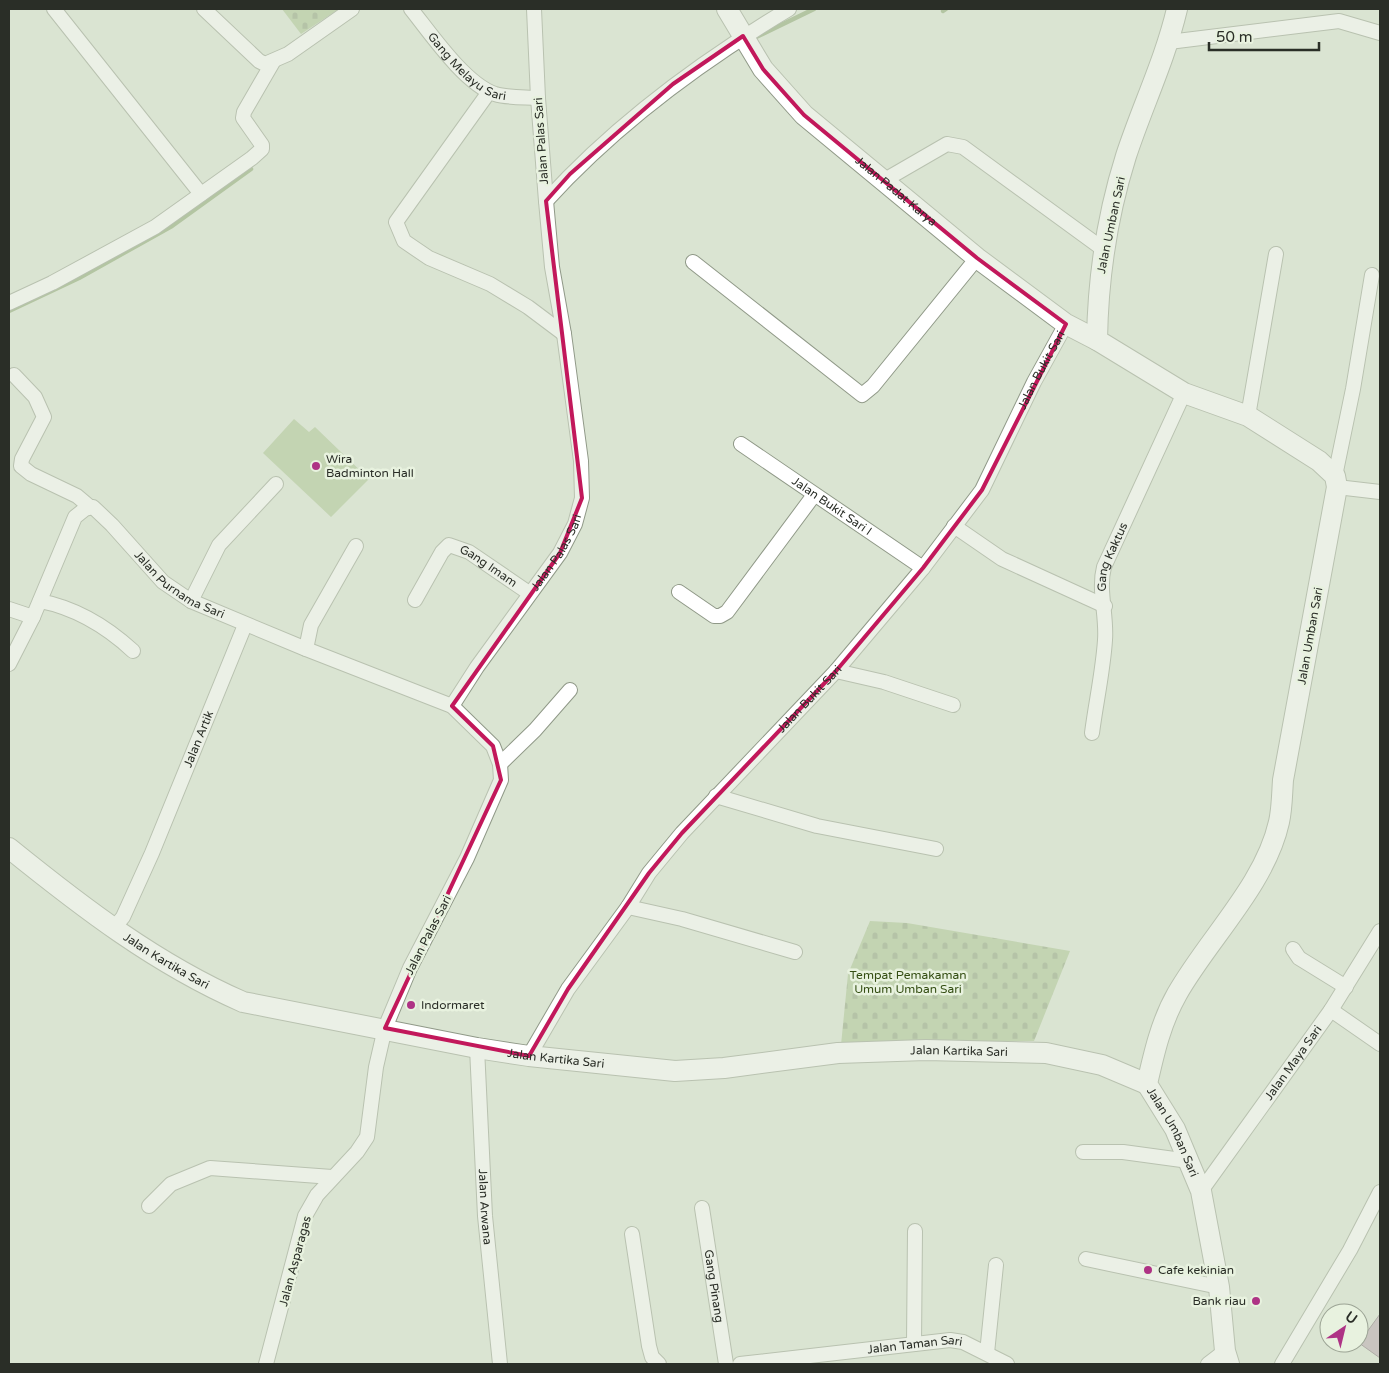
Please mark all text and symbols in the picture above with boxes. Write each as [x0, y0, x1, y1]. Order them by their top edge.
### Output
scale bar [1209, 20, 1319, 52]
text: 50 m [1216, 28, 1253, 46]
street label: Gang Melayu Sari [425, 30, 507, 103]
street label: Jalan Palas Sari [531, 97, 551, 185]
street label: Jalan Padat Karya [852, 153, 940, 229]
street label: Jalan Umban Sari [1094, 175, 1128, 275]
street label: Jalan Bukit Sari [1015, 328, 1068, 412]
place label: Wira Badminton Hall [326, 452, 414, 480]
marker: Wira Badminton Hall [310, 460, 322, 472]
street label: Jalan Bukit Sari I [789, 474, 875, 538]
street label: Jalan Palas Sari [528, 513, 584, 594]
street label: Gang Kaktus [1095, 520, 1131, 592]
street label: Gang Imam [458, 542, 520, 590]
street label: Jalan Purnama Sari [131, 548, 227, 621]
street label: Jalan Umban Sari [1295, 586, 1325, 686]
street label: Jalan Bukit Sari [774, 663, 845, 735]
street label: Jalan Artik [181, 708, 217, 770]
street label: Jalan Palas Sari [402, 893, 454, 977]
street label: Jalan Kartika Sari [121, 930, 212, 992]
park label: Tempat Pemakaman Umum Umban Sari [850, 968, 966, 996]
place label: Indormaret [421, 998, 485, 1012]
marker: Indormaret [405, 999, 417, 1011]
street label: Jalan Maya Sari [1262, 1023, 1325, 1103]
street label: Jalan Kartika Sari [910, 1043, 1008, 1059]
street label: Jalan Kartika Sari [506, 1046, 605, 1071]
street label: Jalan Umban Sari [1144, 1085, 1201, 1179]
street label: Jalan Arwana [476, 1168, 495, 1246]
street label: Jalan Asparagas [276, 1214, 314, 1308]
street label: Gang Pinang [701, 1249, 727, 1324]
place label: Cafe kekinian [1158, 1263, 1234, 1277]
marker: Cafe kekinian [1142, 1264, 1154, 1276]
place label: Bank riau [1192, 1294, 1246, 1308]
marker: Bank riau [1250, 1295, 1262, 1307]
north arrow [1319, 1303, 1369, 1353]
text: U [1342, 1308, 1360, 1328]
street label: Jalan Taman Sari [867, 1333, 963, 1356]

